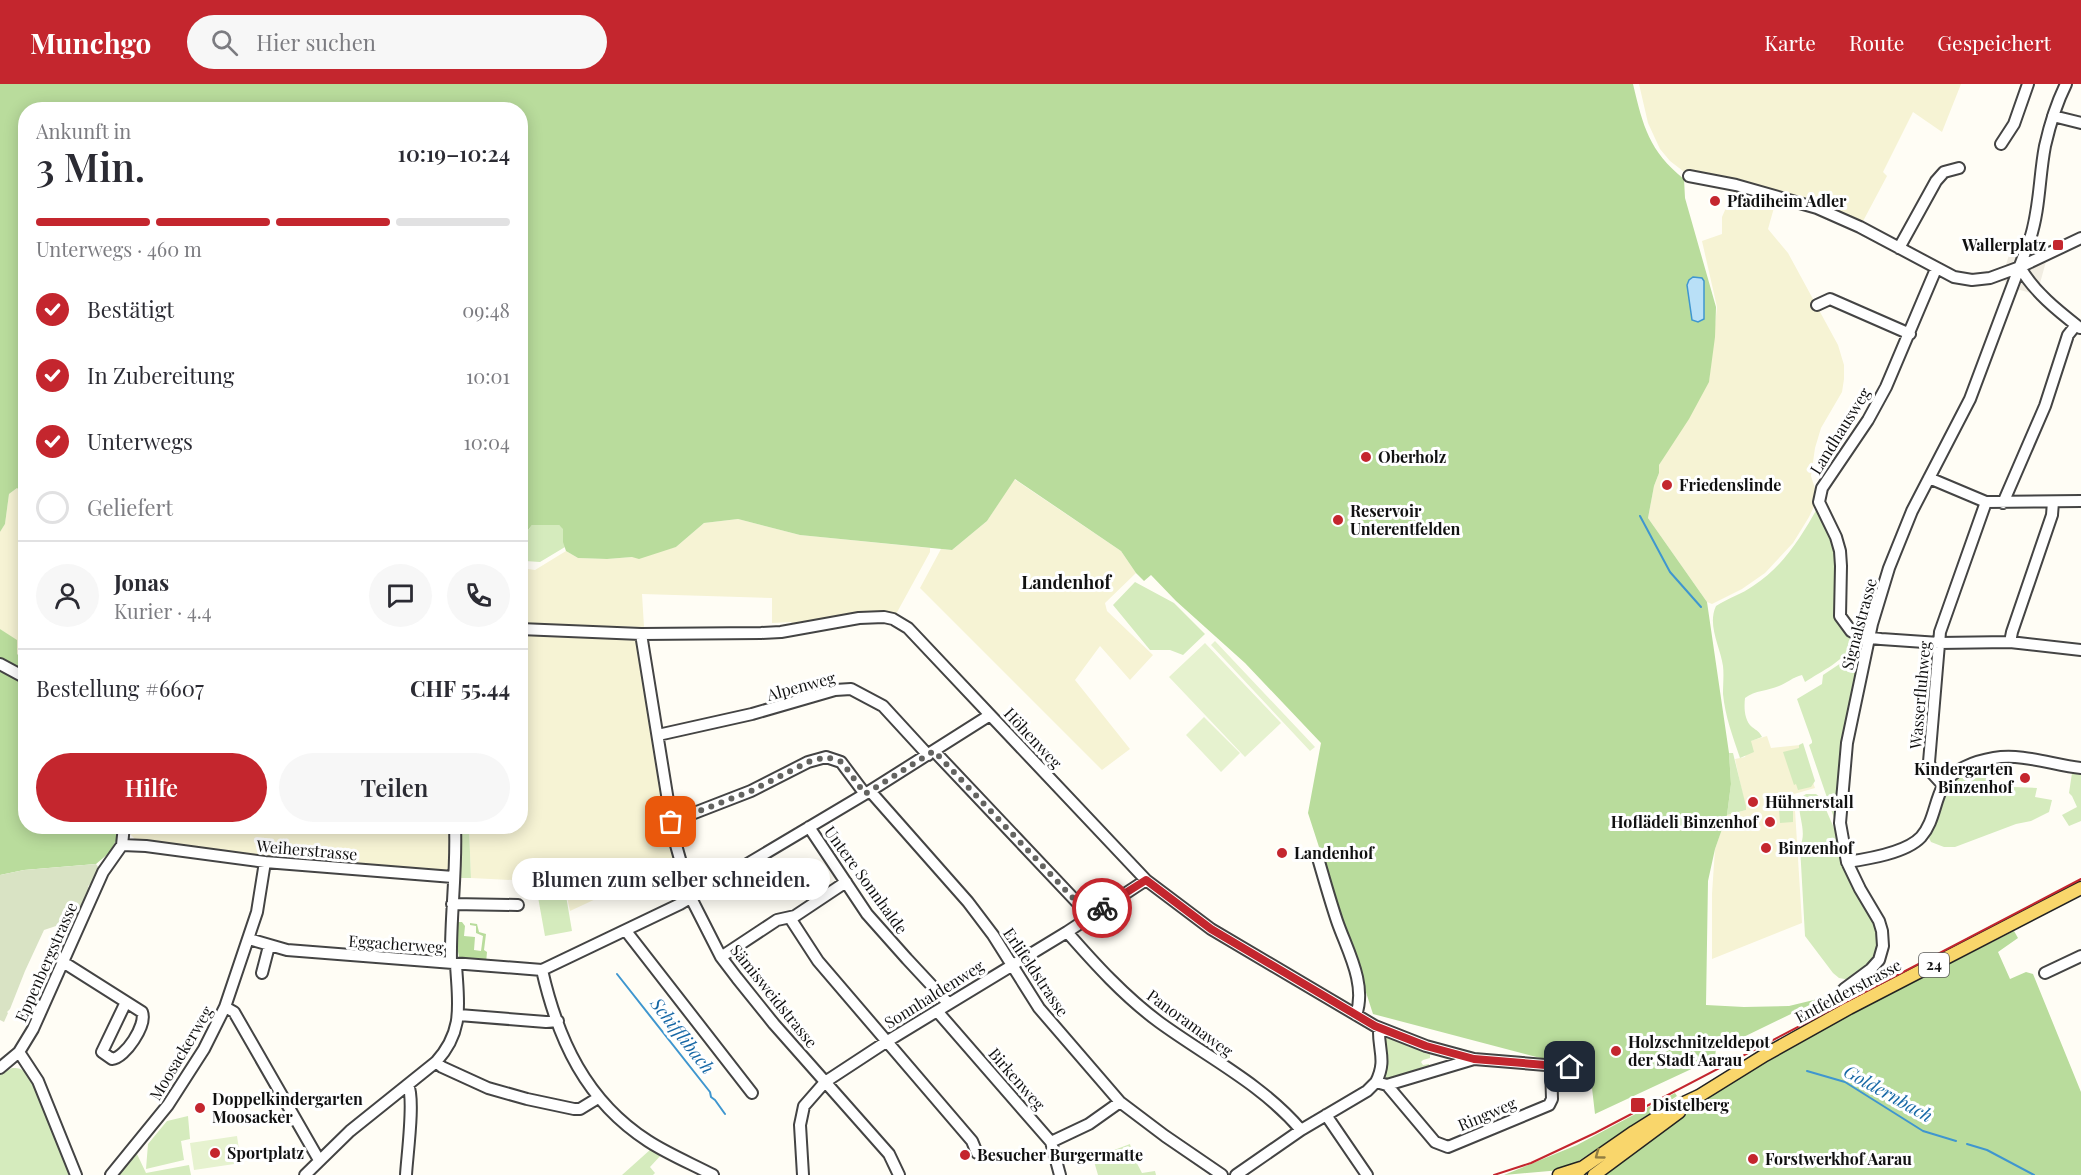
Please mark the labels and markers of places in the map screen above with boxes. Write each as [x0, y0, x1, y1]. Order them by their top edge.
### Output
place label: Pfadiheim Adler [1727, 190, 1847, 211]
marker: Pfadiheim Adler [1708, 194, 1722, 208]
place label: Wallerplatz [1961, 234, 2046, 255]
marker: Wallerplatz [2051, 238, 2065, 252]
place label: Oberholz [1378, 446, 1447, 467]
marker: Oberholz [1359, 450, 1373, 464]
place label: Friedenslinde [1679, 474, 1781, 495]
marker: Friedenslinde [1660, 478, 1674, 492]
place label: Reservoir Unterentfelden [1350, 500, 1461, 539]
marker: Reservoir Unterentfelden [1331, 513, 1345, 527]
place label: Kindergarten Binzenhof [1914, 758, 2014, 797]
marker: Kindergarten Binzenhof [2018, 771, 2032, 785]
place label: Hühnerstall [1765, 791, 1854, 812]
marker: Hühnerstall [1746, 795, 1760, 809]
pin [645, 796, 696, 847]
place label: Hoflädeli Binzenhof [1611, 811, 1759, 832]
marker: Hoflädeli Binzenhof [1763, 815, 1777, 829]
place label: Binzenhof [1778, 837, 1855, 858]
marker: Binzenhof [1759, 841, 1773, 855]
place label: Landenhof [1294, 842, 1375, 863]
marker: Landenhof [1275, 846, 1289, 860]
callout: Blumen zum selber schneiden. [512, 858, 830, 900]
place label: Holzschnitzeldepot der Stadt Aarau [1628, 1031, 1770, 1070]
pin [1544, 1041, 1595, 1092]
marker: Holzschnitzeldepot der Stadt Aarau [1609, 1044, 1623, 1058]
place label: Doppelkindergarten Moosacker [212, 1088, 363, 1127]
place label: Distelberg [1652, 1094, 1729, 1115]
marker: Distelberg [1629, 1096, 1647, 1114]
marker: Doppelkindergarten Moosacker [193, 1101, 207, 1115]
place label: Sportplatz [227, 1142, 305, 1163]
place label: Besucher Burgermatte [977, 1144, 1143, 1165]
marker: Sportplatz [208, 1146, 222, 1160]
marker: Besucher Burgermatte [958, 1148, 972, 1162]
place label: Forstwerkhof Aarau [1765, 1148, 1912, 1169]
marker: Forstwerkhof Aarau [1746, 1152, 1760, 1166]

